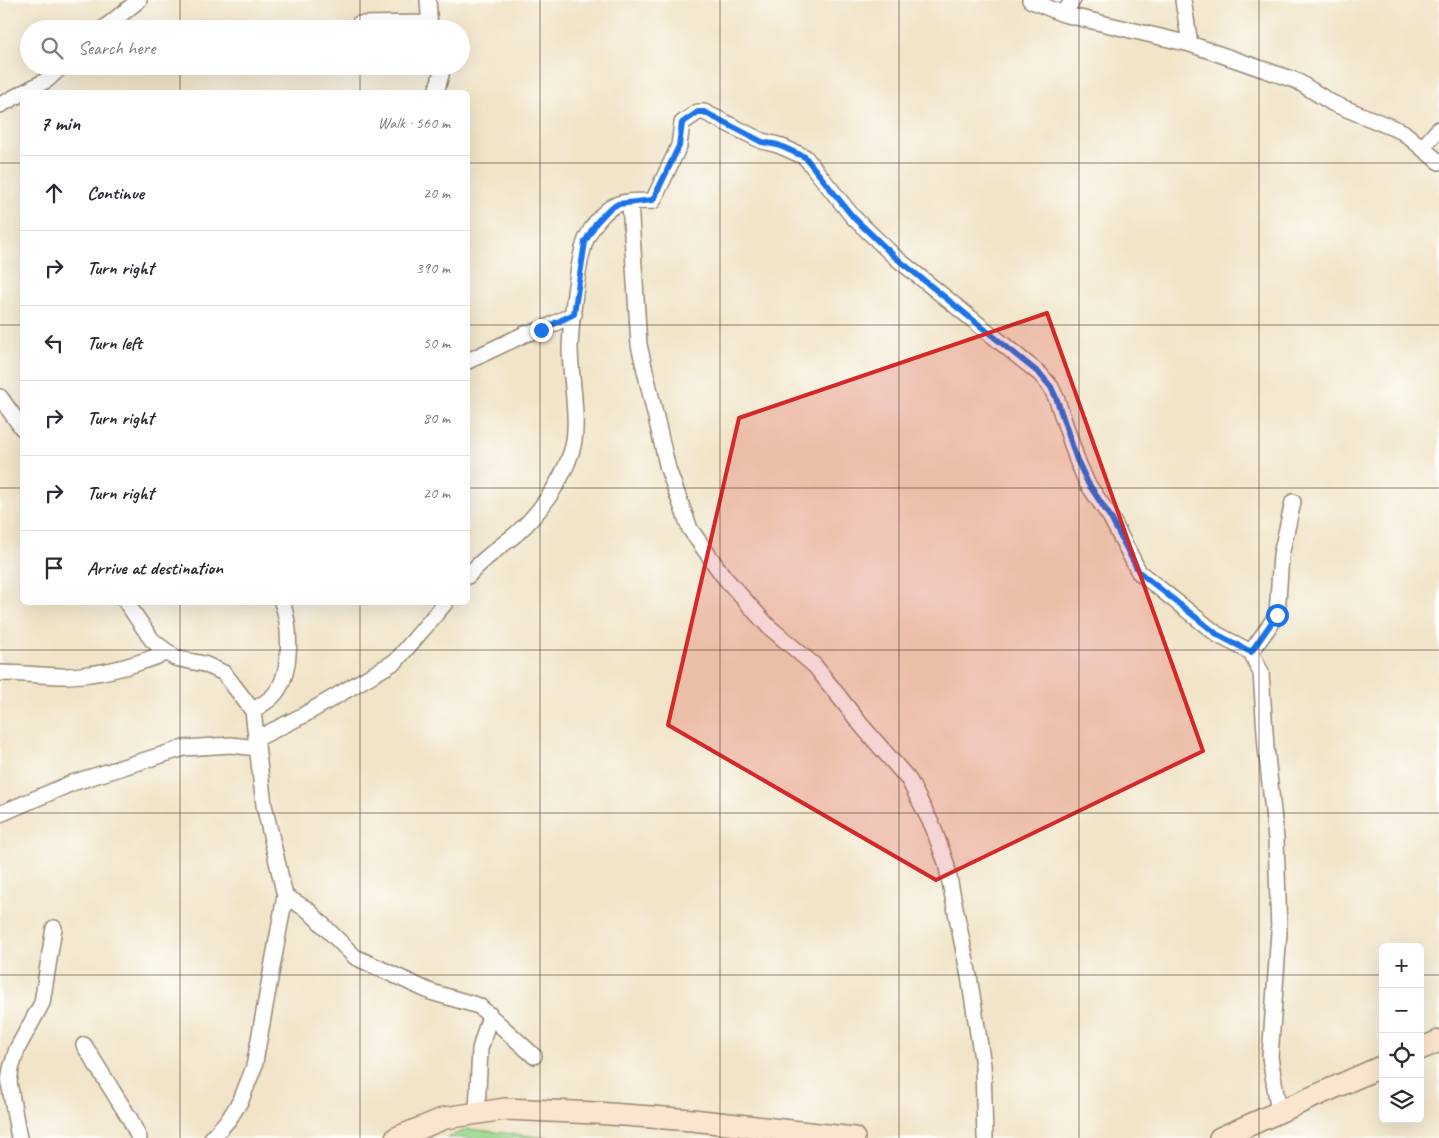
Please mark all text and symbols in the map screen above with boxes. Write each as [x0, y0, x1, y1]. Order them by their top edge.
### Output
search box [20, 20, 470, 75]
icon: search [38, 34, 66, 62]
text: Search here [78, 36, 155, 60]
text: 7 min [40, 110, 80, 136]
text: Walk · 560 m [378, 113, 450, 133]
icon: ahead [40, 179, 68, 207]
text: Continue [87, 181, 144, 205]
text: 20 m [423, 183, 450, 203]
icon: right [40, 254, 68, 282]
text: Turn right [87, 256, 154, 280]
text: 390 m [416, 258, 450, 278]
route end [530, 319, 553, 342]
icon: left [40, 329, 68, 357]
text: Turn left [87, 331, 142, 355]
text: 50 m [423, 333, 450, 353]
icon: right [40, 404, 68, 432]
text: Turn right [87, 406, 154, 430]
text: 80 m [423, 408, 450, 428]
icon: right [40, 479, 68, 507]
text: Turn right [87, 481, 154, 505]
text: 20 m [423, 483, 450, 503]
icon: arrive [40, 554, 68, 582]
text: Arrive at destination [87, 556, 223, 580]
route start [1266, 604, 1289, 627]
map controls [1379, 943, 1424, 1123]
button: + [1379, 943, 1424, 988]
button: − [1379, 988, 1424, 1033]
button: locate [1379, 1033, 1424, 1078]
button: layers [1379, 1078, 1424, 1123]

